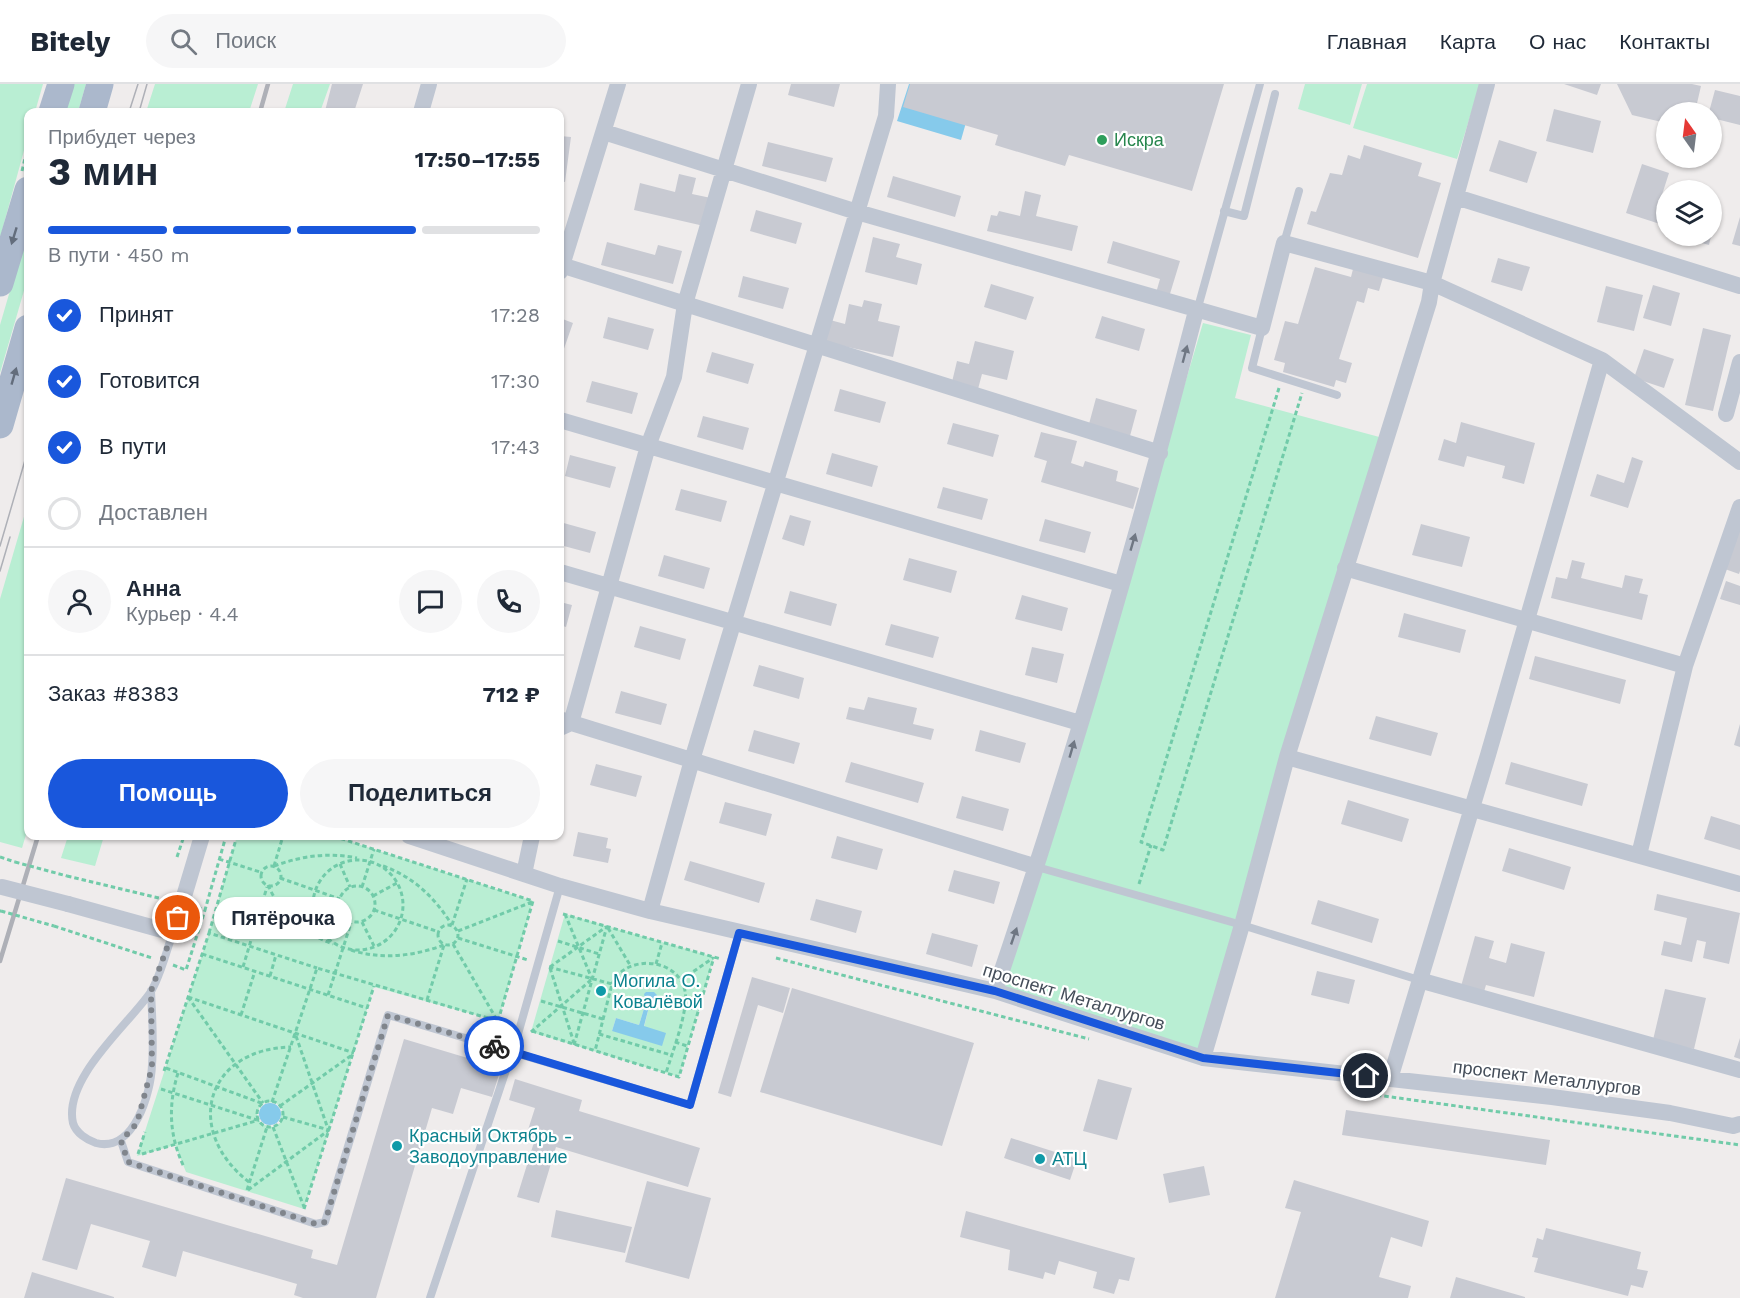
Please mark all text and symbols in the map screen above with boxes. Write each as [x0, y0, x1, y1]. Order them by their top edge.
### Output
search box [146, 14, 566, 68]
text: Bitely [30, 25, 110, 58]
icon: search [167, 25, 200, 58]
text: Поиск [215, 28, 276, 53]
text: Главная [1327, 29, 1407, 54]
text: Карта [1440, 29, 1496, 54]
text: О нас [1529, 29, 1586, 54]
text: Контакты [1619, 29, 1710, 54]
north arrow [1656, 102, 1722, 168]
map controls [1656, 102, 1722, 246]
text: Прибудет через [48, 125, 196, 149]
place label: Искра [1114, 129, 1165, 150]
marker: Искра [1095, 133, 1109, 147]
text: 17:50–17:55 [415, 147, 540, 172]
text: 3 мин [48, 149, 159, 194]
button: layers [1656, 180, 1722, 246]
one-way arrow [9, 227, 18, 245]
text: В пути · 450 m [48, 243, 190, 267]
icon: check [48, 299, 81, 332]
text: Принят [99, 302, 173, 327]
text: 17:28 [491, 303, 540, 327]
one-way arrow [1181, 345, 1191, 364]
icon: check [48, 365, 81, 398]
one-way arrow [10, 367, 19, 385]
text: Готовится [99, 368, 200, 393]
text: 17:30 [491, 369, 540, 393]
icon: check [48, 431, 81, 464]
text: В пути [99, 434, 166, 459]
text: 17:43 [491, 435, 540, 459]
text: Доставлен [99, 500, 208, 525]
one-way arrow [1129, 533, 1138, 551]
button: person [48, 570, 111, 633]
button: chat [399, 570, 462, 633]
button: phone [477, 570, 540, 633]
text: Анна [126, 576, 181, 601]
text: Курьер · 4.4 [126, 602, 239, 626]
text: Заказ #8383 [48, 681, 179, 706]
text: 712 ₽ [483, 682, 540, 707]
one-way arrow [1068, 740, 1077, 758]
button: Помощь [48, 759, 288, 828]
button: Поделиться [300, 759, 540, 828]
pin [152, 892, 203, 943]
callout: Пятёрочка [214, 897, 352, 939]
icon: bag [161, 901, 194, 934]
text: Пятёрочка [231, 906, 335, 930]
one-way arrow [1010, 926, 1019, 944]
street label: проспект Металлургов [981, 959, 1168, 1034]
place label: Могила О. Ковалёвой [613, 970, 703, 1012]
marker: Могила О. Ковалёвой [594, 984, 608, 998]
courier [464, 1016, 524, 1076]
icon: bike [478, 1030, 511, 1063]
pin [1340, 1050, 1391, 1101]
street label: проспект Металлургов [1452, 1056, 1642, 1099]
icon: home [1349, 1059, 1382, 1092]
place label: Красный Октябрь - Заводоуправление [409, 1125, 573, 1167]
marker: Красный Октябрь - Заводоуправление [390, 1139, 404, 1153]
place label: АТЦ [1052, 1148, 1087, 1169]
marker: АТЦ [1033, 1152, 1047, 1166]

